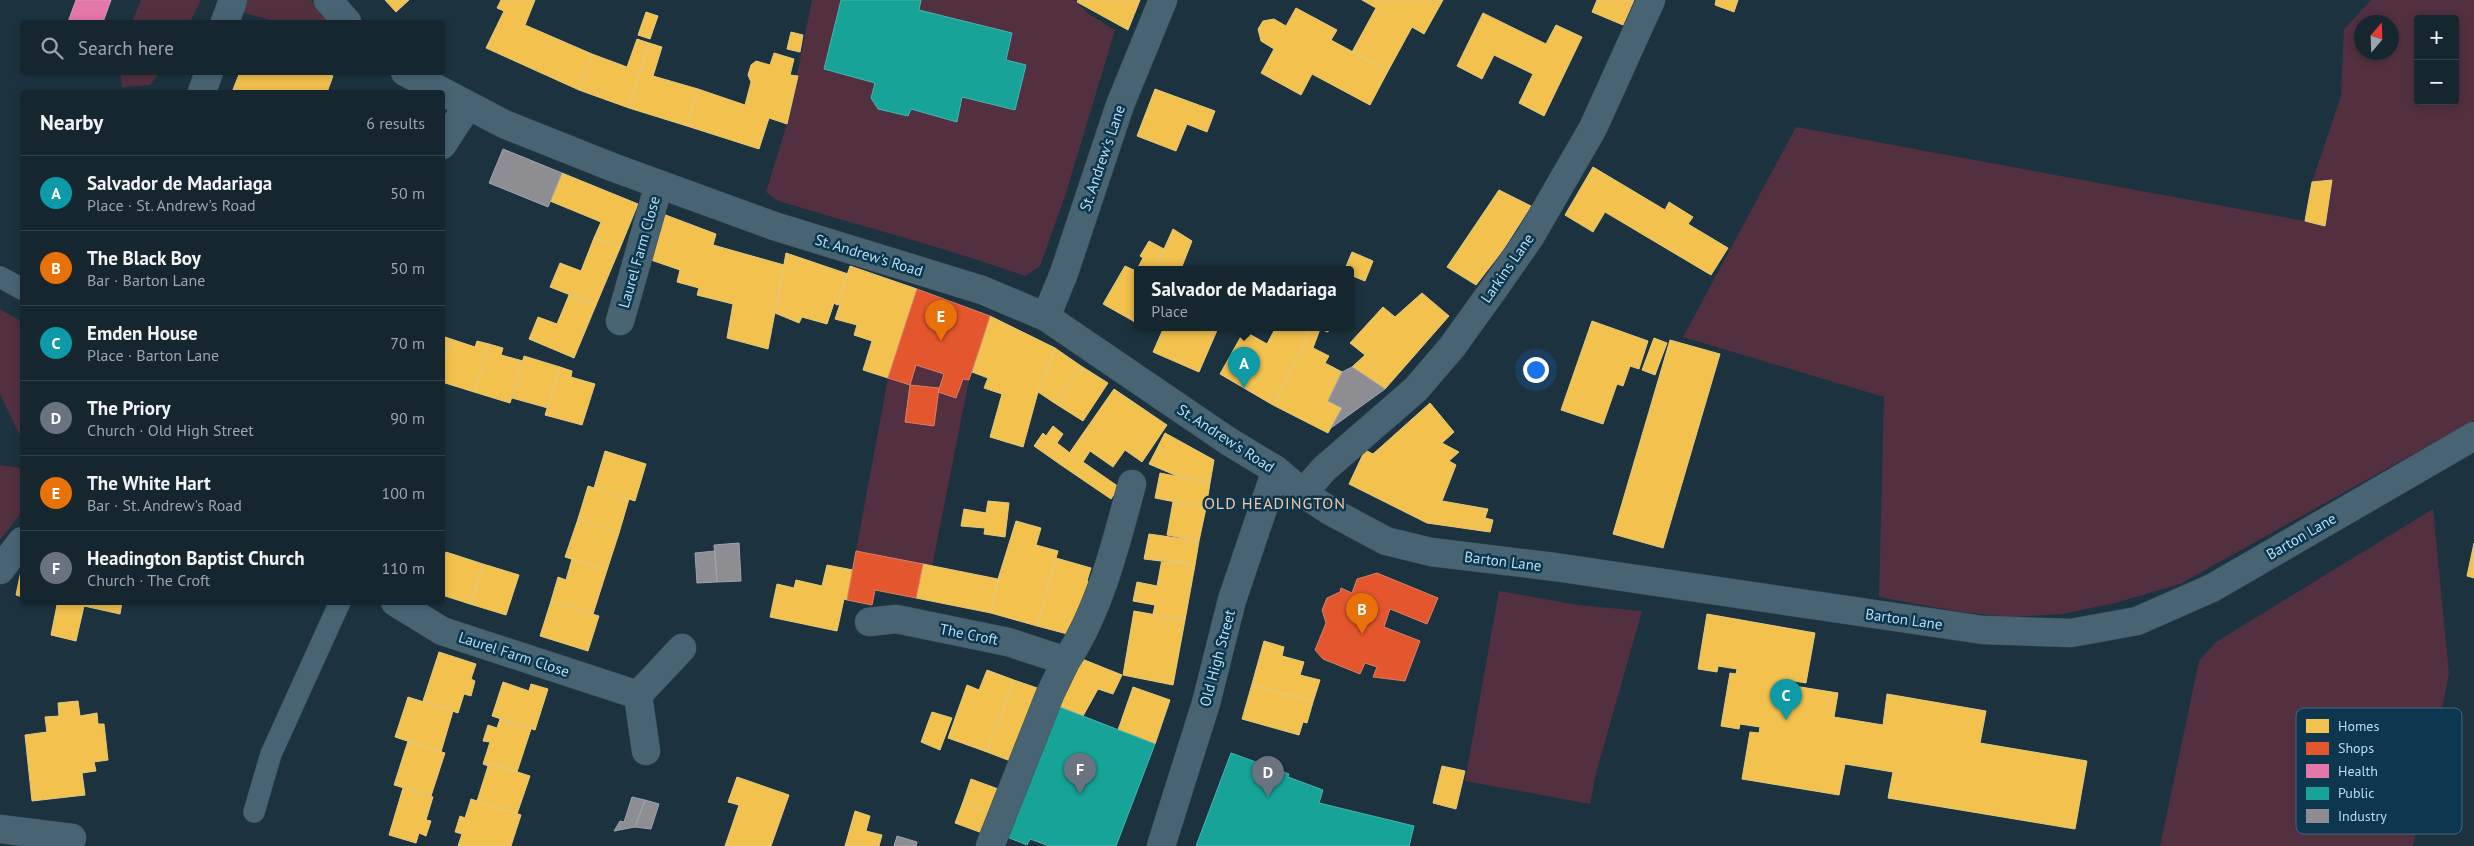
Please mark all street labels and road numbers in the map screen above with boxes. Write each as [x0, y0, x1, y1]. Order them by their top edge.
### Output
street label: St. Andrew's Lane [1075, 102, 1129, 214]
street label: Laurel Farm Close [614, 194, 664, 310]
street label: St. Andrew's Road [813, 230, 925, 280]
street label: Larkins Lane [1476, 230, 1538, 306]
street label: St. Andrew's Road [1174, 400, 1278, 476]
street label: Barton Lane [2263, 508, 2339, 564]
street label: Barton Lane [1463, 547, 1543, 575]
street label: Barton Lane [1864, 604, 1944, 634]
street label: Old High Street [1195, 608, 1239, 708]
street label: The Croft [938, 619, 1000, 649]
street label: Laurel Farm Close [456, 627, 572, 681]

